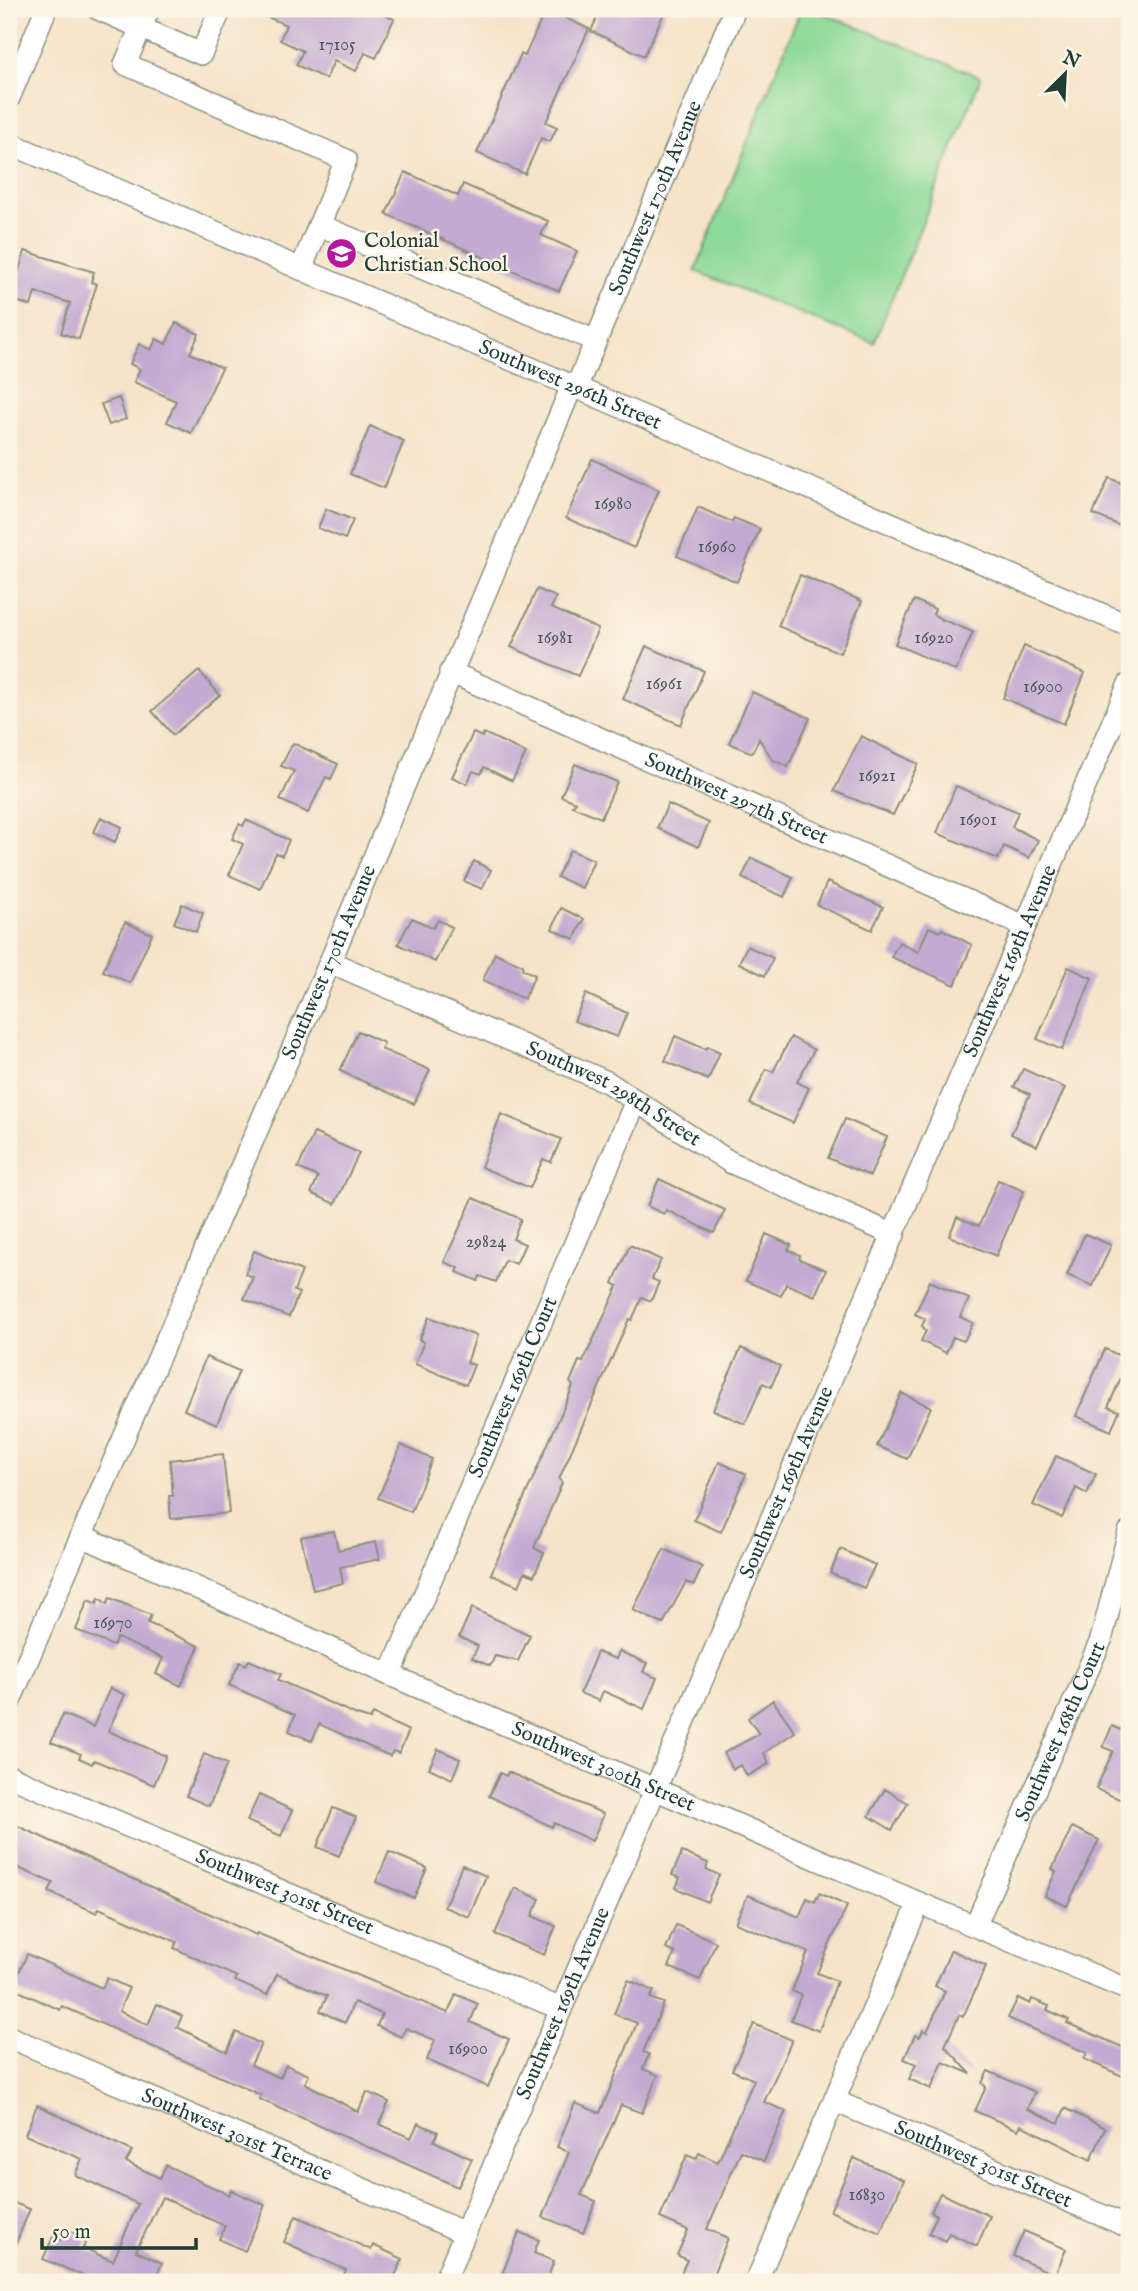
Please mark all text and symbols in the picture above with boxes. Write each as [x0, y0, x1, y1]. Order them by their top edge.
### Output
house number: 17105 [318, 34, 356, 57]
north arrow [1030, 38, 1100, 108]
text: N [1058, 46, 1084, 75]
street label: Southwest 170th Avenue [603, 96, 709, 300]
place label: Colonial Christian School [364, 228, 508, 279]
school or university icon: Colonial Christian School [324, 236, 358, 270]
street label: Southwest 296th Street [474, 334, 666, 436]
house number: 16980 [594, 493, 632, 516]
house number: 16960 [698, 536, 736, 559]
house number: 16981 [537, 627, 573, 650]
house number: 16920 [914, 627, 954, 650]
house number: 16961 [646, 673, 682, 696]
house number: 16900 [1023, 676, 1063, 699]
street label: Southwest 297th Street [640, 746, 832, 851]
house number: 16921 [858, 765, 896, 788]
house number: 16901 [959, 809, 997, 832]
street label: Southwest 170th Avenue [276, 861, 383, 1064]
street label: Southwest 169th Avenue [957, 861, 1063, 1062]
street label: Southwest 298th Street [522, 1035, 706, 1153]
house number: 29824 [466, 1231, 506, 1254]
street label: Southwest 169th Court [463, 1293, 564, 1482]
street label: Southwest 169th Avenue [734, 1382, 840, 1583]
house number: 16970 [93, 1612, 133, 1635]
street label: Southwest 168th Court [1009, 1638, 1112, 1826]
street label: Southwest 300th Street [507, 1715, 699, 1818]
street label: Southwest 301st Street [191, 1843, 378, 1942]
street label: Southwest 169th Avenue [510, 1903, 617, 2104]
house number: 16900 [448, 2038, 488, 2061]
street label: Southwest 301st Terrace [137, 2082, 337, 2188]
street label: Southwest 301st Street [890, 2114, 1076, 2214]
house number: 16830 [849, 2184, 885, 2207]
scale bar [42, 2207, 196, 2251]
text: 50 m [52, 2219, 91, 2246]

